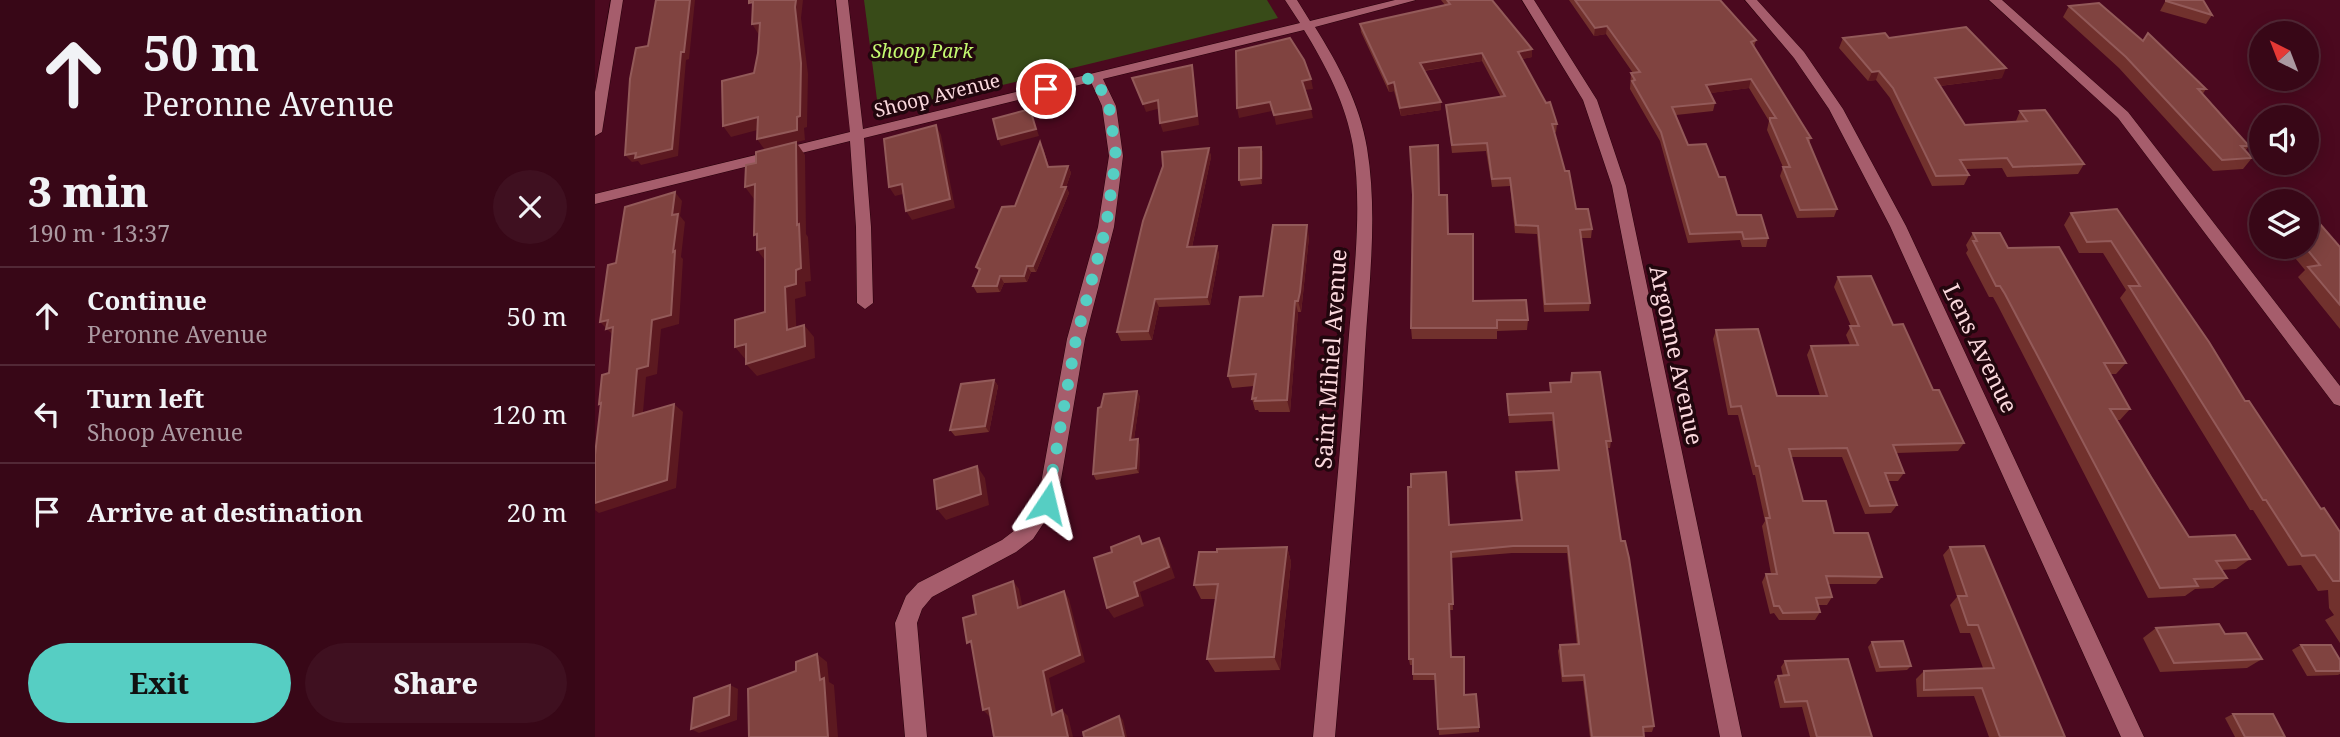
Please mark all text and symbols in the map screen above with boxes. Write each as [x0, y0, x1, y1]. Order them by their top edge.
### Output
text: 50 m [143, 19, 259, 85]
north arrow [2249, 21, 2319, 91]
map controls [2249, 21, 2319, 259]
icon: ahead [28, 28, 119, 119]
park label: Shoop Park [871, 38, 974, 64]
pin [1016, 59, 1076, 119]
street label: Shoop Avenue [871, 67, 1003, 123]
icon: arrive [1027, 70, 1065, 108]
text: Peronne Avenue [143, 82, 394, 125]
button: sound [2249, 105, 2319, 175]
text: 3 min [28, 162, 149, 219]
button: close [493, 170, 567, 244]
button: layers [2249, 189, 2319, 259]
text: 190 m · 13:37 [28, 217, 170, 249]
street label: Saint Mihiel Avenue [1306, 248, 1354, 470]
street label: Argonne Avenue [1642, 262, 1712, 448]
street label: Lens Avenue [1936, 278, 2026, 418]
text: Continue [87, 282, 207, 318]
icon: ahead [28, 297, 66, 335]
text: 50 m [507, 298, 567, 334]
text: Peronne Avenue [87, 318, 267, 350]
text: Turn left [87, 380, 204, 416]
icon: left [28, 395, 66, 433]
text: 120 m [492, 396, 567, 432]
text: Shoop Avenue [87, 416, 243, 448]
position arrow [1010, 466, 1084, 540]
icon: arrive [28, 493, 66, 531]
text: Arrive at destination [87, 494, 363, 530]
text: 20 m [507, 494, 567, 530]
button: Exit [28, 643, 291, 723]
button: Share [305, 643, 567, 723]

